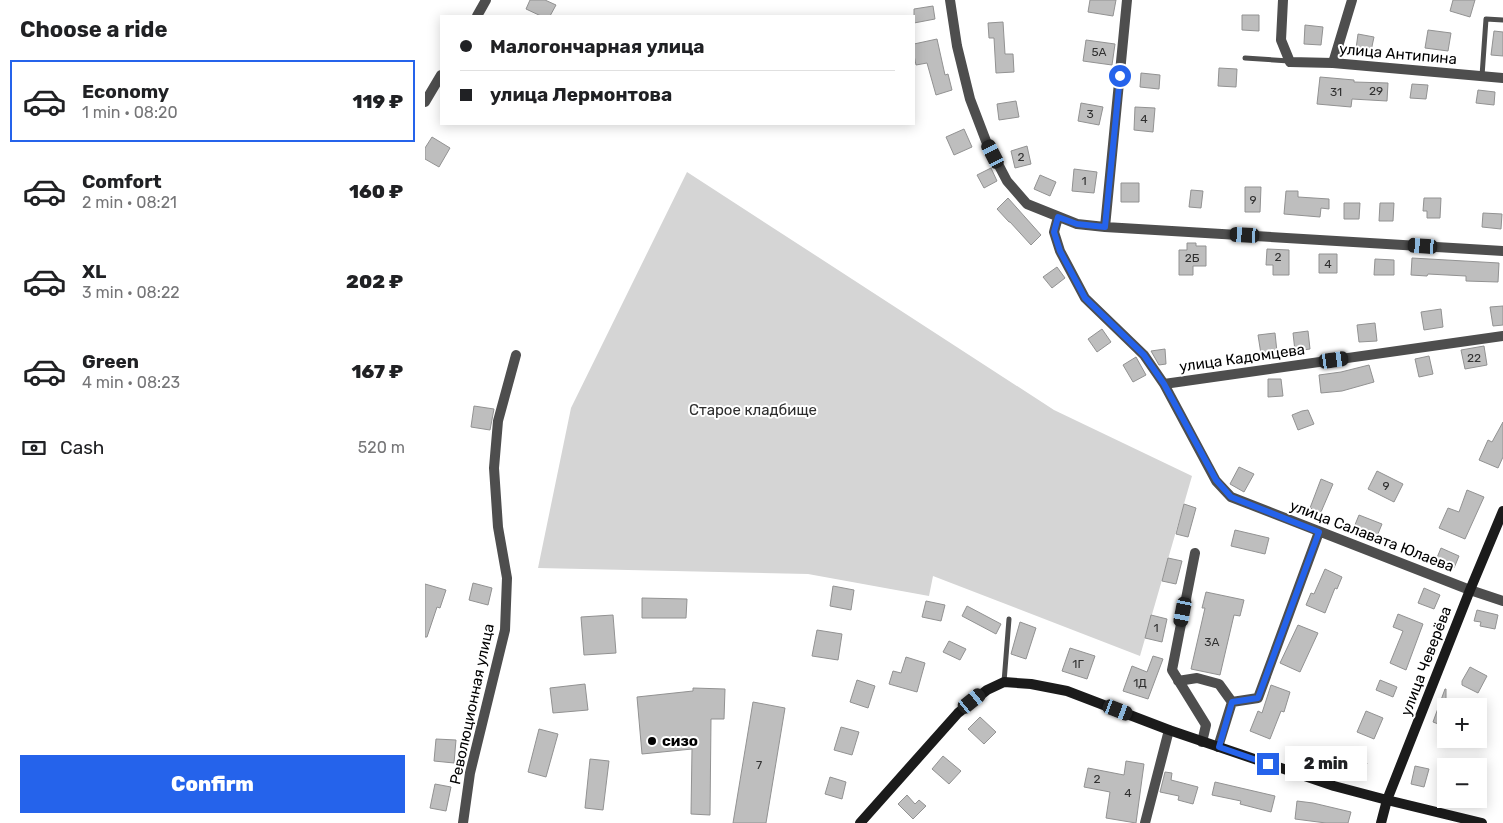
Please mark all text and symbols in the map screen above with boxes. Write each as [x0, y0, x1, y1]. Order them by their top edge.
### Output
text: Choose a ride [20, 16, 167, 43]
text: Малогончарная улица [490, 35, 705, 58]
street label: улица Антипина [1338, 40, 1458, 68]
house number: 5А [1091, 45, 1107, 59]
route start [1109, 65, 1131, 87]
icon: car [22, 79, 67, 124]
text: Economy [82, 80, 169, 103]
text: улица Лермонтова [490, 83, 672, 106]
house number: 29 [1369, 84, 1383, 98]
house number: 31 [1330, 85, 1342, 99]
text: 119 ₽ [352, 90, 403, 113]
text: 1 min · 08:20 [82, 103, 178, 122]
house number: 3 [1086, 107, 1094, 121]
house number: 4 [1140, 112, 1148, 126]
car [979, 137, 1006, 171]
house number: 2 [1017, 150, 1025, 164]
icon: car [22, 169, 67, 214]
text: Comfort [82, 170, 162, 193]
house number: 1 [1081, 174, 1087, 188]
text: 160 ₽ [349, 180, 403, 203]
text: 2 min · 08:21 [82, 193, 177, 212]
house number: 9 [1249, 193, 1257, 207]
car [1229, 227, 1260, 243]
car [1407, 237, 1438, 255]
house number: 2 [1274, 250, 1282, 264]
house number: 2Б [1185, 251, 1200, 265]
house number: 4 [1324, 257, 1332, 271]
icon: car [22, 259, 67, 304]
text: XL [82, 260, 106, 283]
text: 202 ₽ [346, 270, 403, 293]
text: 3 min · 08:22 [82, 283, 180, 302]
street label: улица Кадомцева [1178, 340, 1306, 376]
icon: car [22, 349, 67, 394]
text: Green [82, 350, 139, 373]
car [1318, 350, 1349, 370]
house number: 22 [1467, 351, 1481, 365]
text: 167 ₽ [352, 360, 403, 383]
text: 4 min · 08:23 [82, 373, 180, 392]
park label: Старое кладбище [689, 401, 817, 419]
icon: cash [20, 434, 48, 462]
text: Cash [60, 436, 104, 459]
text: 520 m [358, 438, 405, 457]
house number: 9 [1382, 479, 1390, 493]
street label: улица Салавата Юлаева [1287, 496, 1457, 576]
car [1172, 596, 1193, 628]
street label: улица Чеверёва [1397, 604, 1455, 718]
house number: 1 [1153, 621, 1159, 635]
street label: Революционная улица [446, 622, 498, 786]
house number: 3А [1204, 635, 1220, 649]
house number: 1Г [1072, 657, 1084, 671]
house number: 1Д [1133, 676, 1147, 690]
car [955, 686, 988, 716]
car [1101, 698, 1134, 722]
map controls [1437, 698, 1487, 808]
button: + [1437, 698, 1487, 748]
place label: сизо [662, 732, 698, 750]
marker: сизо [646, 735, 658, 747]
callout: 2 min [1285, 746, 1368, 782]
route end [1257, 753, 1279, 775]
text: 2 min [1304, 754, 1348, 773]
button: Confirm [20, 755, 405, 813]
house number: 7 [756, 758, 762, 772]
button: − [1437, 758, 1487, 808]
house number: 2 [1093, 772, 1101, 786]
house number: 4 [1124, 786, 1132, 800]

